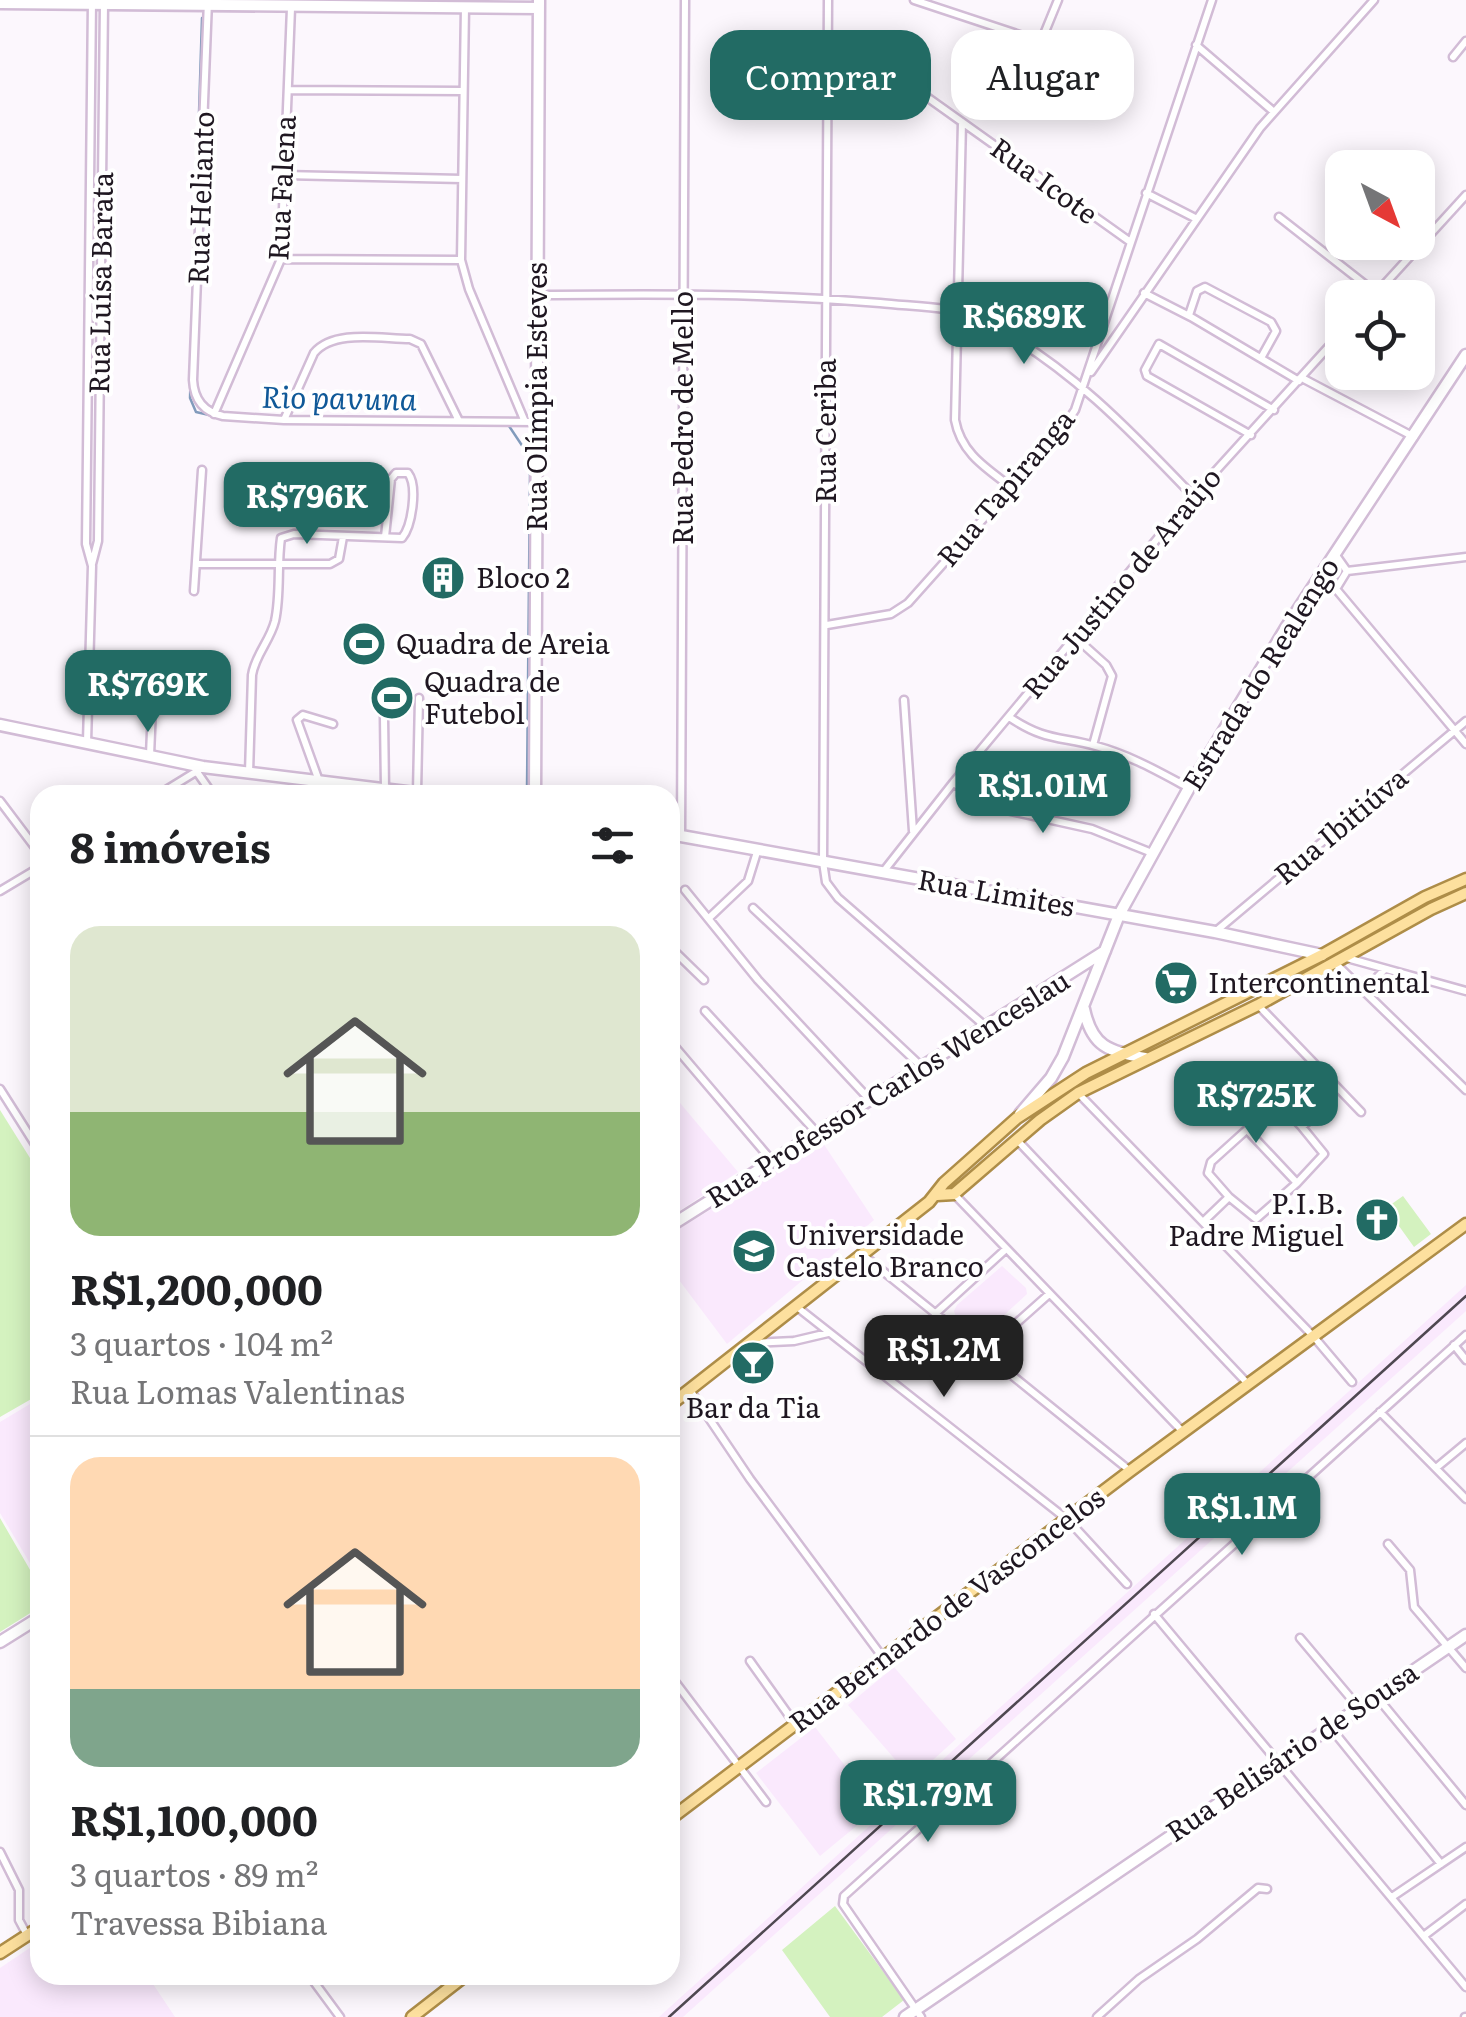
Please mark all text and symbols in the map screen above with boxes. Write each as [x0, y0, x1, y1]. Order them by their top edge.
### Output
chip: Comprar [710, 30, 931, 120]
chip: Alugar [951, 30, 1134, 120]
street label: Rua Helianto [175, 110, 223, 285]
street label: Rua Falena [255, 114, 305, 262]
street label: Rua Icote [983, 126, 1108, 233]
north arrow [1325, 150, 1435, 260]
map controls [1325, 150, 1435, 390]
street label: Rua Luísa Barata [76, 172, 122, 394]
street label: Rua Olímpia Esteves [514, 262, 556, 532]
button: locate [1325, 280, 1435, 390]
pin: R$689K [943, 282, 1105, 367]
text: R$689K [962, 290, 1086, 338]
street label: Rua Pedro de Mello [660, 291, 702, 545]
street label: Rua Ceriba [803, 358, 845, 504]
water label: Rio pavuna [261, 373, 417, 419]
street label: Rua Tapiranga [926, 399, 1083, 575]
street label: Rua Justino de Araújo [1011, 457, 1230, 707]
pin: R$796K [226, 462, 388, 547]
text: R$796K [246, 470, 368, 518]
street label: Estrada do Realengo [1170, 548, 1348, 798]
building icon: Bloco 2 [420, 555, 466, 601]
place label: Bloco 2 [476, 555, 570, 597]
sports icon: Quadra de Areia [341, 621, 387, 667]
place label: Quadra de Areia [396, 621, 610, 663]
pin: R$769K [67, 650, 229, 735]
text: R$769K [87, 658, 209, 706]
place label: Quadra de Futebol [424, 659, 560, 733]
sports icon: Quadra de Futebol [369, 675, 415, 721]
pin: R$1.01M [951, 751, 1135, 836]
street label: Rua Ibitiúva [1264, 756, 1416, 893]
text: R$1.01M [977, 759, 1109, 807]
text: 8 imóveis [70, 814, 271, 876]
icon: filters [585, 818, 640, 873]
street label: Rua Limites [915, 857, 1078, 925]
street label: Rua Professor Carlos Wenceslau [697, 958, 1077, 1217]
supermarket icon: Intercontinental [1153, 960, 1199, 1006]
place label: Intercontinental [1208, 960, 1430, 1002]
icon: home [265, 991, 445, 1171]
pin: R$725K [1175, 1061, 1337, 1146]
text: R$725K [1196, 1069, 1316, 1117]
place label: P.I.B. Padre Miguel [1168, 1181, 1344, 1255]
church icon: P.I.B. Padre Miguel [1354, 1197, 1400, 1243]
place label: Universidade Castelo Branco [786, 1212, 984, 1286]
school or university icon: Universidade Castelo Branco [731, 1228, 777, 1274]
text: R$1,200,000 [70, 1256, 323, 1318]
pin: R$1.2M [863, 1315, 1025, 1400]
text: 3 quartos · 104 m² [70, 1318, 333, 1366]
text: R$1.2M [886, 1323, 1002, 1371]
bar icon: Bar da Tia [730, 1340, 776, 1386]
text: Rua Lomas Valentinas [70, 1366, 405, 1414]
place label: Bar da Tia [686, 1385, 820, 1427]
pin: R$1.1M [1161, 1473, 1323, 1558]
street label: Rua Bernardo de Vasconcelos [779, 1476, 1113, 1741]
text: R$1.1M [1186, 1481, 1298, 1529]
icon: home [265, 1522, 445, 1702]
street label: Rua Belisário de Sousa [1156, 1650, 1425, 1851]
pin: R$1.79M [836, 1760, 1020, 1845]
text: R$1.79M [862, 1768, 994, 1816]
text: R$1,100,000 [70, 1787, 318, 1849]
text: 3 quartos · 89 m² [70, 1849, 318, 1897]
text: Travessa Bibiana [70, 1897, 327, 1945]

